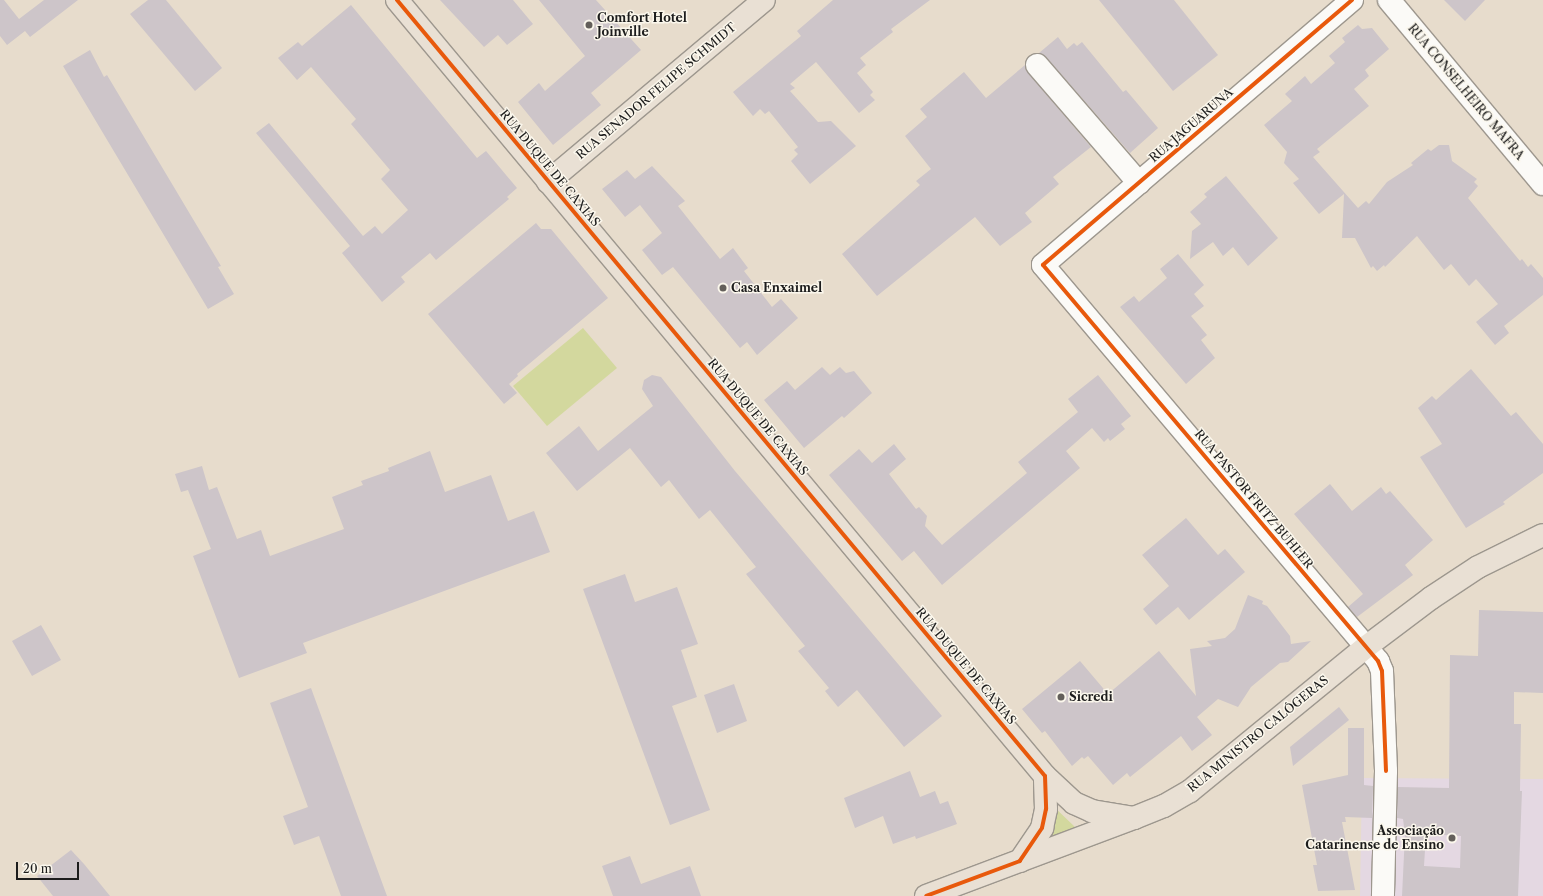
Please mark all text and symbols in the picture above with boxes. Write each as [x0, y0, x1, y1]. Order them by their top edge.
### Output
place label: Comfort Hotel Joinville [597, 11, 687, 39]
street label: RUA SENADOR FELIPE SCHMIDT [573, 20, 739, 162]
marker: Comfort Hotel Joinville [584, 20, 594, 30]
street label: RUA CONSELHEIRO MAFRA [1405, 21, 1527, 163]
street label: RUA JAGUARUNA [1146, 85, 1236, 165]
street label: RUA DUQUE DE CAXIAS [497, 107, 603, 229]
place label: Casa Enxaimel [731, 281, 822, 295]
marker: Casa Enxaimel [718, 283, 728, 293]
street label: RUA DUQUE DE CAXIAS [705, 356, 811, 478]
street label: RUA PASTOR FRITZ BUHLER [1191, 426, 1317, 572]
street label: RUA DUQUE DE CAXIAS [913, 605, 1019, 727]
street label: RUA MINISTRO CALÓGERAS [1185, 673, 1331, 795]
place label: Sicredi [1069, 690, 1113, 704]
marker: Sicredi [1056, 692, 1066, 702]
place label: Associação Catarinense de Ensino [1305, 824, 1444, 852]
marker: Associação Catarinense de Ensino [1447, 833, 1457, 843]
scale bar [18, 854, 81, 880]
text: 20 m [23, 861, 52, 876]

